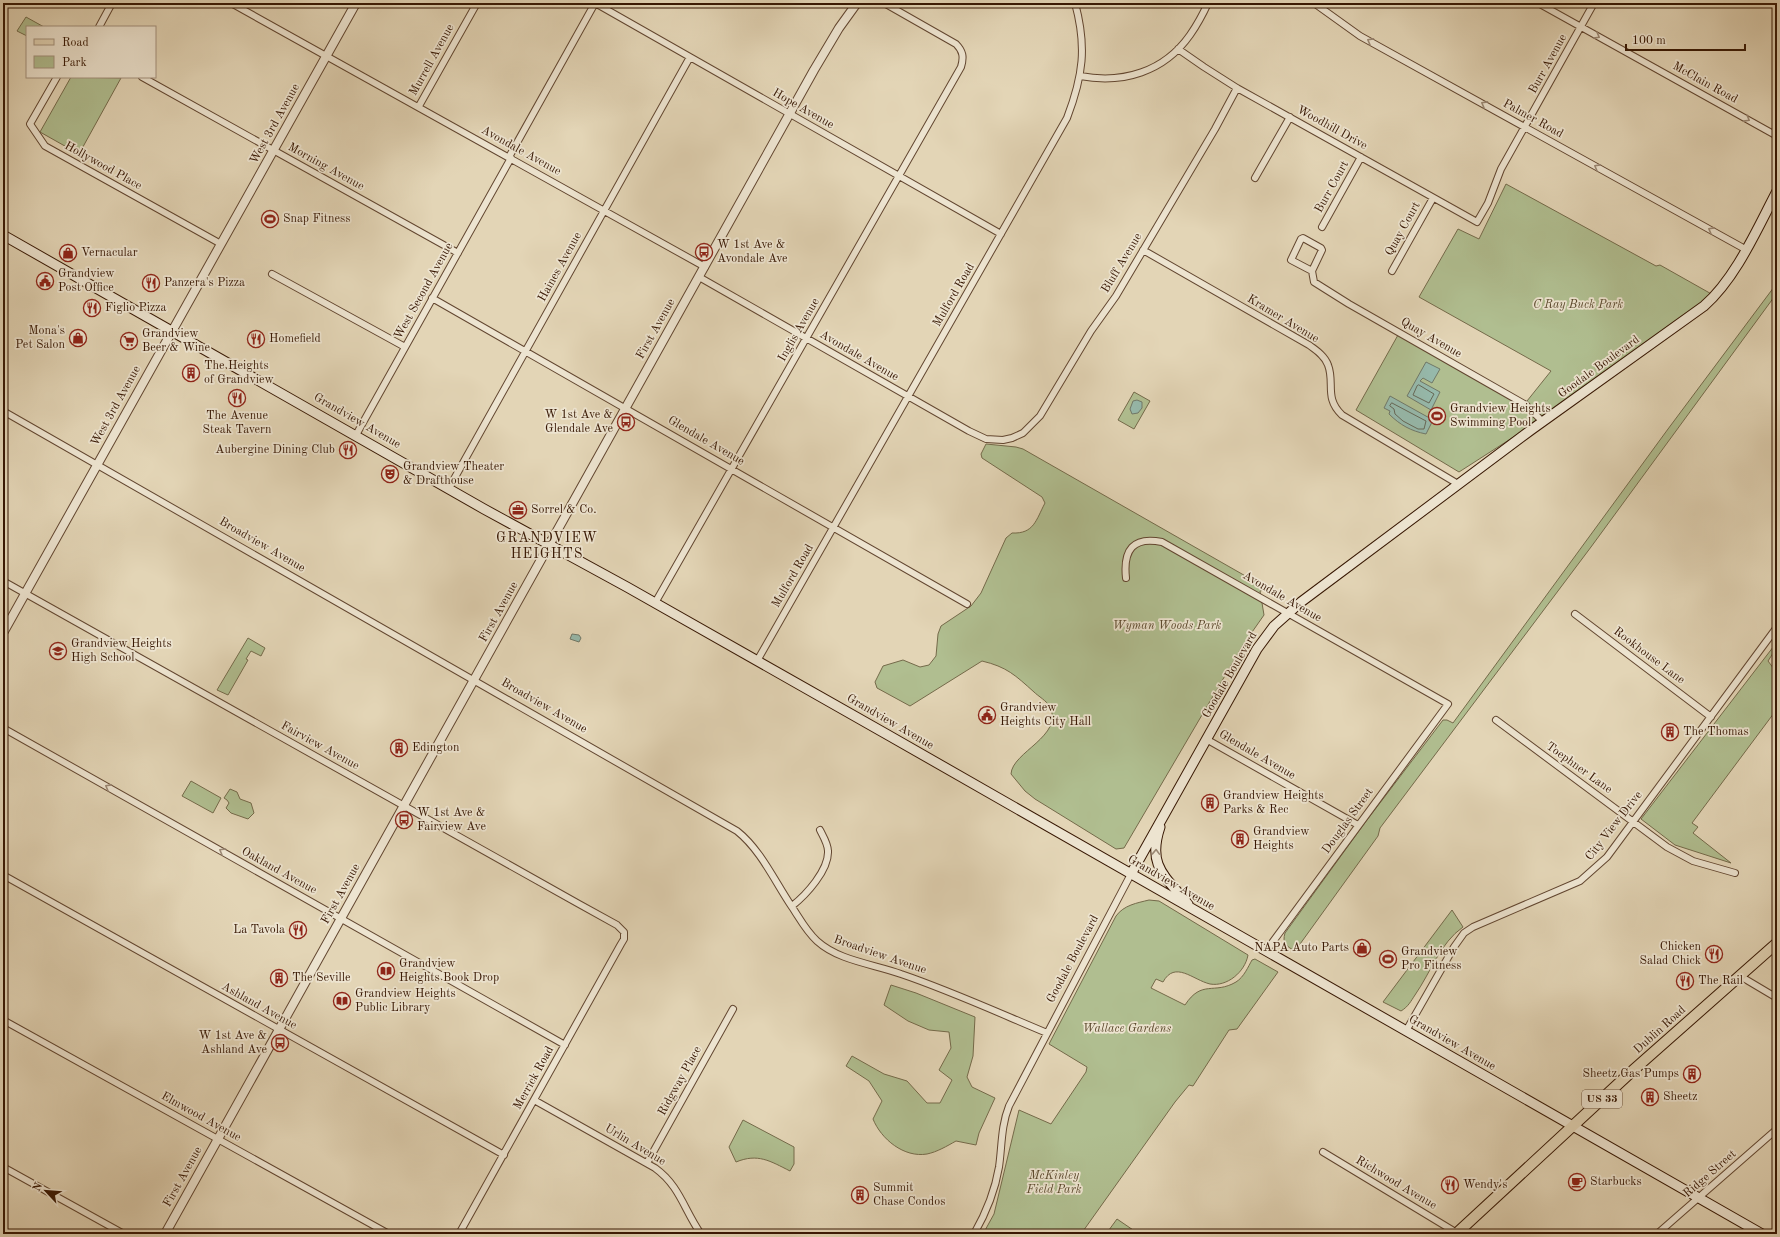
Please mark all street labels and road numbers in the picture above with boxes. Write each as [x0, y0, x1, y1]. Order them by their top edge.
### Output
street label: Murrell Avenue [407, 22, 457, 98]
street label: Burr Avenue [1527, 32, 1569, 96]
street label: McClain Road [1670, 60, 1740, 106]
street label: West 3rd Avenue [248, 82, 302, 166]
street label: Hope Avenue [770, 87, 836, 132]
street label: Palmer Road [1501, 98, 1565, 140]
street label: Woodhill Drive [1295, 104, 1370, 152]
street label: Avondale Avenue [479, 124, 563, 178]
street label: Hollywood Place [62, 140, 144, 192]
street label: Morning Avenue [286, 141, 367, 193]
street label: Burr Court [1313, 159, 1351, 215]
street label: Quay Court [1383, 200, 1423, 258]
street label: Haines Avenue [536, 230, 584, 304]
street label: Bluff Avenue [1100, 231, 1145, 295]
street label: West Second Avenue [392, 240, 456, 341]
street label: Mulford Road [931, 261, 977, 329]
street label: Kramer Avenue [1245, 293, 1321, 345]
street label: First Avenue [634, 296, 678, 361]
street label: Inglis Avenue [776, 296, 822, 364]
street label: Quay Avenue [1398, 316, 1464, 361]
street label: Avondale Avenue [817, 329, 901, 384]
street label: Goodale Boulevard [1556, 334, 1642, 400]
street label: West 3rd Avenue [89, 364, 143, 448]
street label: Grandview Avenue [312, 391, 403, 451]
street label: Glendale Avenue [666, 414, 747, 468]
street label: Broadview Avenue [217, 515, 308, 575]
street label: Mulford Road [770, 542, 816, 610]
street label: Avondale Avenue [1240, 570, 1324, 625]
street label: First Avenue [477, 579, 521, 644]
street label: Rookhouse Lane [1611, 625, 1687, 687]
street label: Goodale Boulevard [1200, 630, 1260, 720]
street label: Broadview Avenue [499, 676, 590, 736]
street label: Grandview Avenue [845, 692, 936, 752]
street label: Fairview Avenue [279, 720, 362, 773]
street label: Glendale Avenue [1217, 728, 1298, 782]
street label: Toephner Lane [1544, 740, 1615, 796]
street label: Douglas Street [1320, 786, 1376, 856]
street label: City View Drive [1583, 789, 1645, 863]
street label: Oakland Avenue [239, 845, 319, 897]
street label: Grandview Avenue [1126, 853, 1217, 913]
street label: First Avenue [319, 861, 363, 926]
street label: Goodale Boulevard [1045, 913, 1101, 1005]
street label: Broadview Avenue [832, 933, 928, 977]
street label: Ashland Avenue [219, 980, 299, 1032]
street label: Dublin Road [1632, 1004, 1688, 1056]
street label: Grandview Avenue [1407, 1013, 1498, 1073]
street label: Merrick Road [512, 1044, 556, 1112]
street label: Ridgway Place [656, 1044, 704, 1118]
street label: Elmwood Avenue [159, 1090, 243, 1144]
road number: US 33 [1582, 1090, 1622, 1108]
street label: Urlin Avenue [602, 1122, 668, 1168]
street label: First Avenue [161, 1144, 205, 1209]
street label: Ridge Street [1681, 1148, 1739, 1200]
street label: Richwood Avenue [1353, 1154, 1439, 1212]

